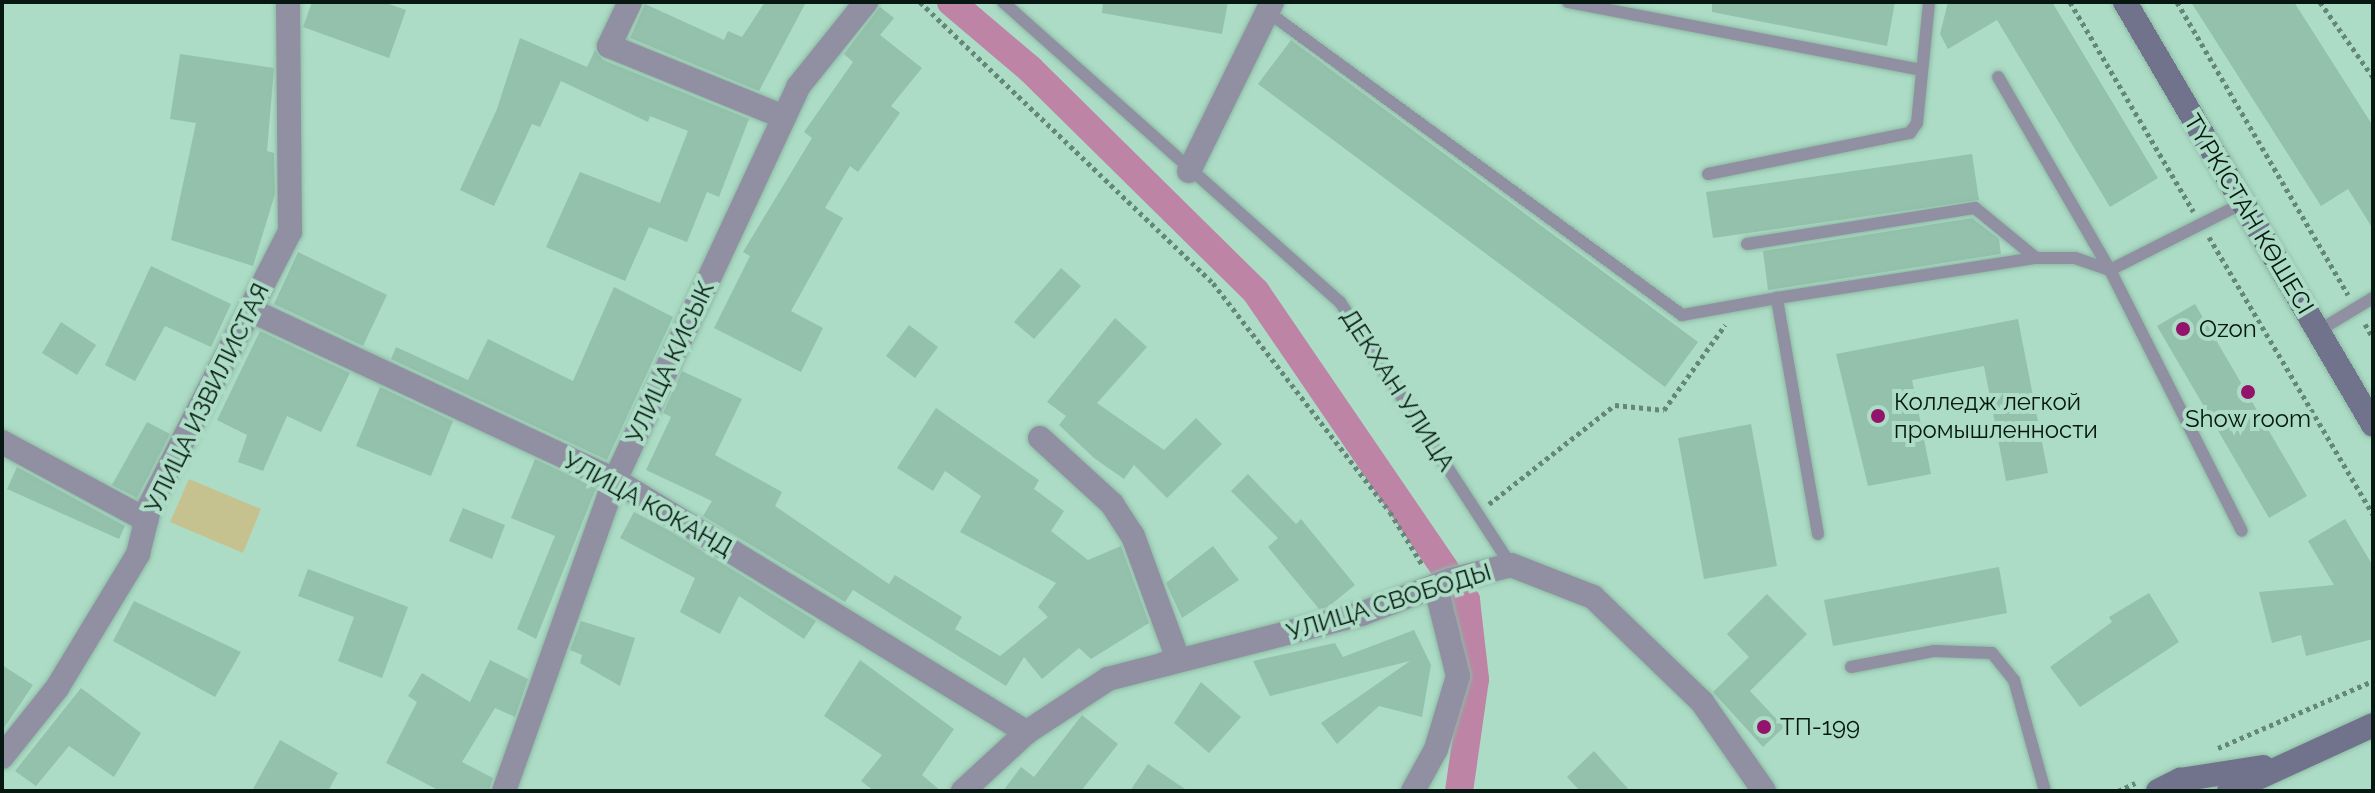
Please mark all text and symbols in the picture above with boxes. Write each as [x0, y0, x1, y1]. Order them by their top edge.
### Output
street label: ТҮРКІСТАН КӨШЕСІ [2178, 109, 2320, 319]
street label: УЛИЦА КИСЫК [620, 276, 720, 448]
street label: УЛИЦА ИЗВИЛИСТАЯ [139, 278, 275, 518]
street label: ДЕКХАН УЛИЦА [1335, 304, 1461, 476]
place label: Ozon [2199, 315, 2257, 343]
marker: Ozon [2174, 320, 2192, 338]
marker: Show room [2239, 383, 2257, 401]
place label: Колледж легкой промышленности [1894, 388, 2098, 444]
place label: Show room [2185, 405, 2311, 433]
marker: Колледж легкой промышленности [1869, 407, 1887, 425]
street label: УЛИЦА КОКАНД [558, 445, 738, 563]
street label: УЛИЦА СВОБОДЫ [1283, 557, 1495, 647]
place label: ТП-199 [1780, 713, 1860, 741]
marker: ТП-199 [1755, 718, 1773, 736]

